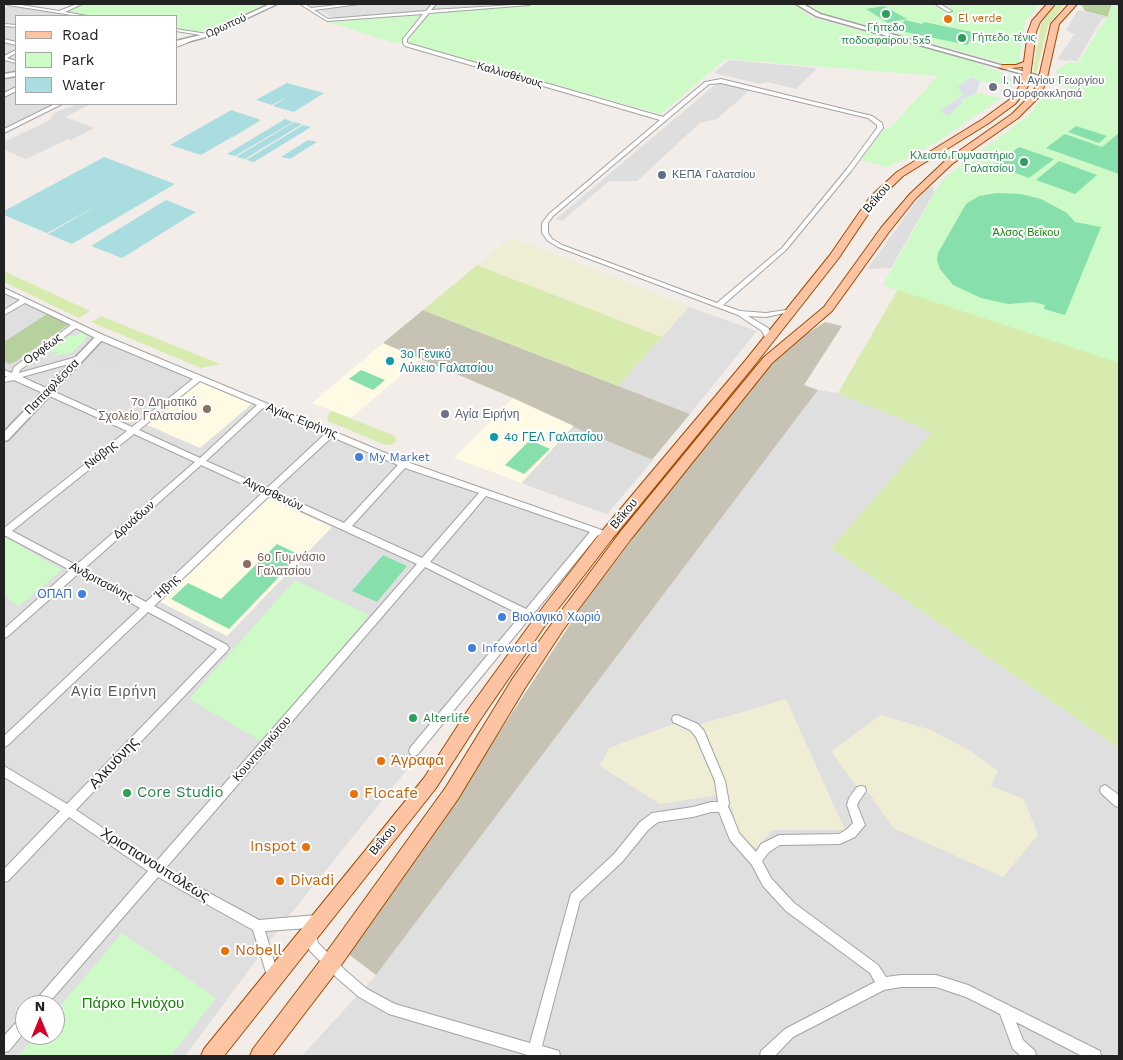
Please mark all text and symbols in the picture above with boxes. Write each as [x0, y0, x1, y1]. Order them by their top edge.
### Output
marker: Γήπεδο ποδοσφαίρου 5x5 [880, 8, 892, 20]
street label: Ωρωπού [204, 11, 248, 41]
place label: El verde [958, 12, 1002, 26]
marker: El verde [942, 13, 954, 25]
legend [15, 15, 178, 105]
place label: Γήπεδο ποδοσφαίρου 5x5 [841, 21, 931, 47]
text: Road [62, 26, 99, 44]
place label: Γήπεδο τένις [972, 31, 1036, 45]
marker: Γήπεδο τένις [956, 32, 968, 44]
text: Park [62, 51, 94, 69]
street label: Καλλισθένους [476, 59, 544, 91]
place label: Ι. Ν. Αγίου Γεωργίου Ομορφοκκλησιά [1003, 74, 1104, 100]
text: Water [62, 76, 105, 94]
marker: Ι. Ν. Αγίου Γεωργίου Ομορφοκκλησιά [987, 81, 999, 93]
place label: Κλειστό Γυμναστήριο Γαλατσίου [910, 149, 1014, 175]
marker: Κλειστό Γυμναστήριο Γαλατσίου [1018, 156, 1030, 168]
place label: ΚΕΠΑ Γαλατσίου [672, 168, 755, 182]
marker: ΚΕΠΑ Γαλατσίου [656, 169, 668, 181]
street label: Βεΐκου [860, 180, 894, 216]
park label: Άλσος Βεΐκου [993, 226, 1059, 240]
street label: Ορφέως [21, 330, 65, 368]
place label: 3ο Γενικό Λύκειο Γαλατσίου [400, 347, 494, 375]
marker: 3ο Γενικό Λύκειο Γαλατσίου [384, 355, 396, 367]
street label: Παπαφλέσσα [22, 356, 82, 418]
place label: 7ο Δημοτικό Σχολείο Γαλατσίου [98, 395, 197, 423]
street label: Αγίας Ειρήνης [264, 400, 340, 442]
marker: 7ο Δημοτικό Σχολείο Γαλατσίου [201, 403, 213, 415]
place label: Αγία Ειρήνη [455, 407, 519, 421]
marker: Αγία Ειρήνη [439, 408, 451, 420]
place label: 4ο ΓΕΛ Γαλατσίου [504, 430, 603, 444]
marker: 4ο ΓΕΛ Γαλατσίου [488, 431, 500, 443]
street label: Νιόβης [82, 438, 120, 472]
place label: My Market [369, 450, 430, 464]
marker: My Market [353, 451, 365, 463]
street label: Αιγοσθενών [241, 474, 305, 514]
street label: Βεΐκου [607, 496, 641, 532]
street label: Δρυάδων [110, 498, 158, 542]
place label: 6ο Γυμνάσιο Γαλατσίου [257, 550, 325, 578]
marker: 6ο Γυμνάσιο Γαλατσίου [241, 558, 253, 570]
street label: Ανδριτσαίνης [67, 559, 135, 605]
street label: Ήβης [151, 572, 183, 602]
place label: ΟΠΑΠ [37, 587, 72, 601]
marker: ΟΠΑΠ [76, 588, 88, 600]
place label: Βιολογικό Χωριό [512, 610, 600, 624]
marker: Βιολογικό Χωριό [496, 611, 508, 623]
place label: Infoworld [482, 641, 538, 655]
marker: Infoworld [466, 642, 478, 654]
district label: Αγία Ειρήνη [70, 684, 158, 700]
place label: Alterlife [423, 711, 470, 725]
marker: Alterlife [407, 712, 419, 724]
street label: Κουντουριώτου [230, 714, 294, 784]
street label: Αλκυόνης [85, 733, 143, 793]
place label: Άγραφα [391, 752, 444, 770]
marker: Άγραφα [375, 755, 387, 767]
place label: Core Studio [137, 784, 223, 802]
place label: Flocafe [364, 785, 418, 803]
marker: Core Studio [121, 787, 133, 799]
marker: Flocafe [348, 788, 360, 800]
street label: Βεΐκου [366, 822, 400, 858]
street label: Χριστιανουπόλεως [97, 824, 213, 906]
place label: Inspot [250, 838, 296, 856]
marker: Inspot [300, 841, 312, 853]
place label: Divadi [290, 872, 334, 890]
marker: Divadi [274, 875, 286, 887]
place label: Nobell [235, 942, 282, 960]
marker: Nobell [219, 945, 231, 957]
north arrow [15, 995, 65, 1045]
park label: Πάρκο Ηνιόχου [82, 995, 184, 1013]
text: N [35, 998, 45, 1014]

